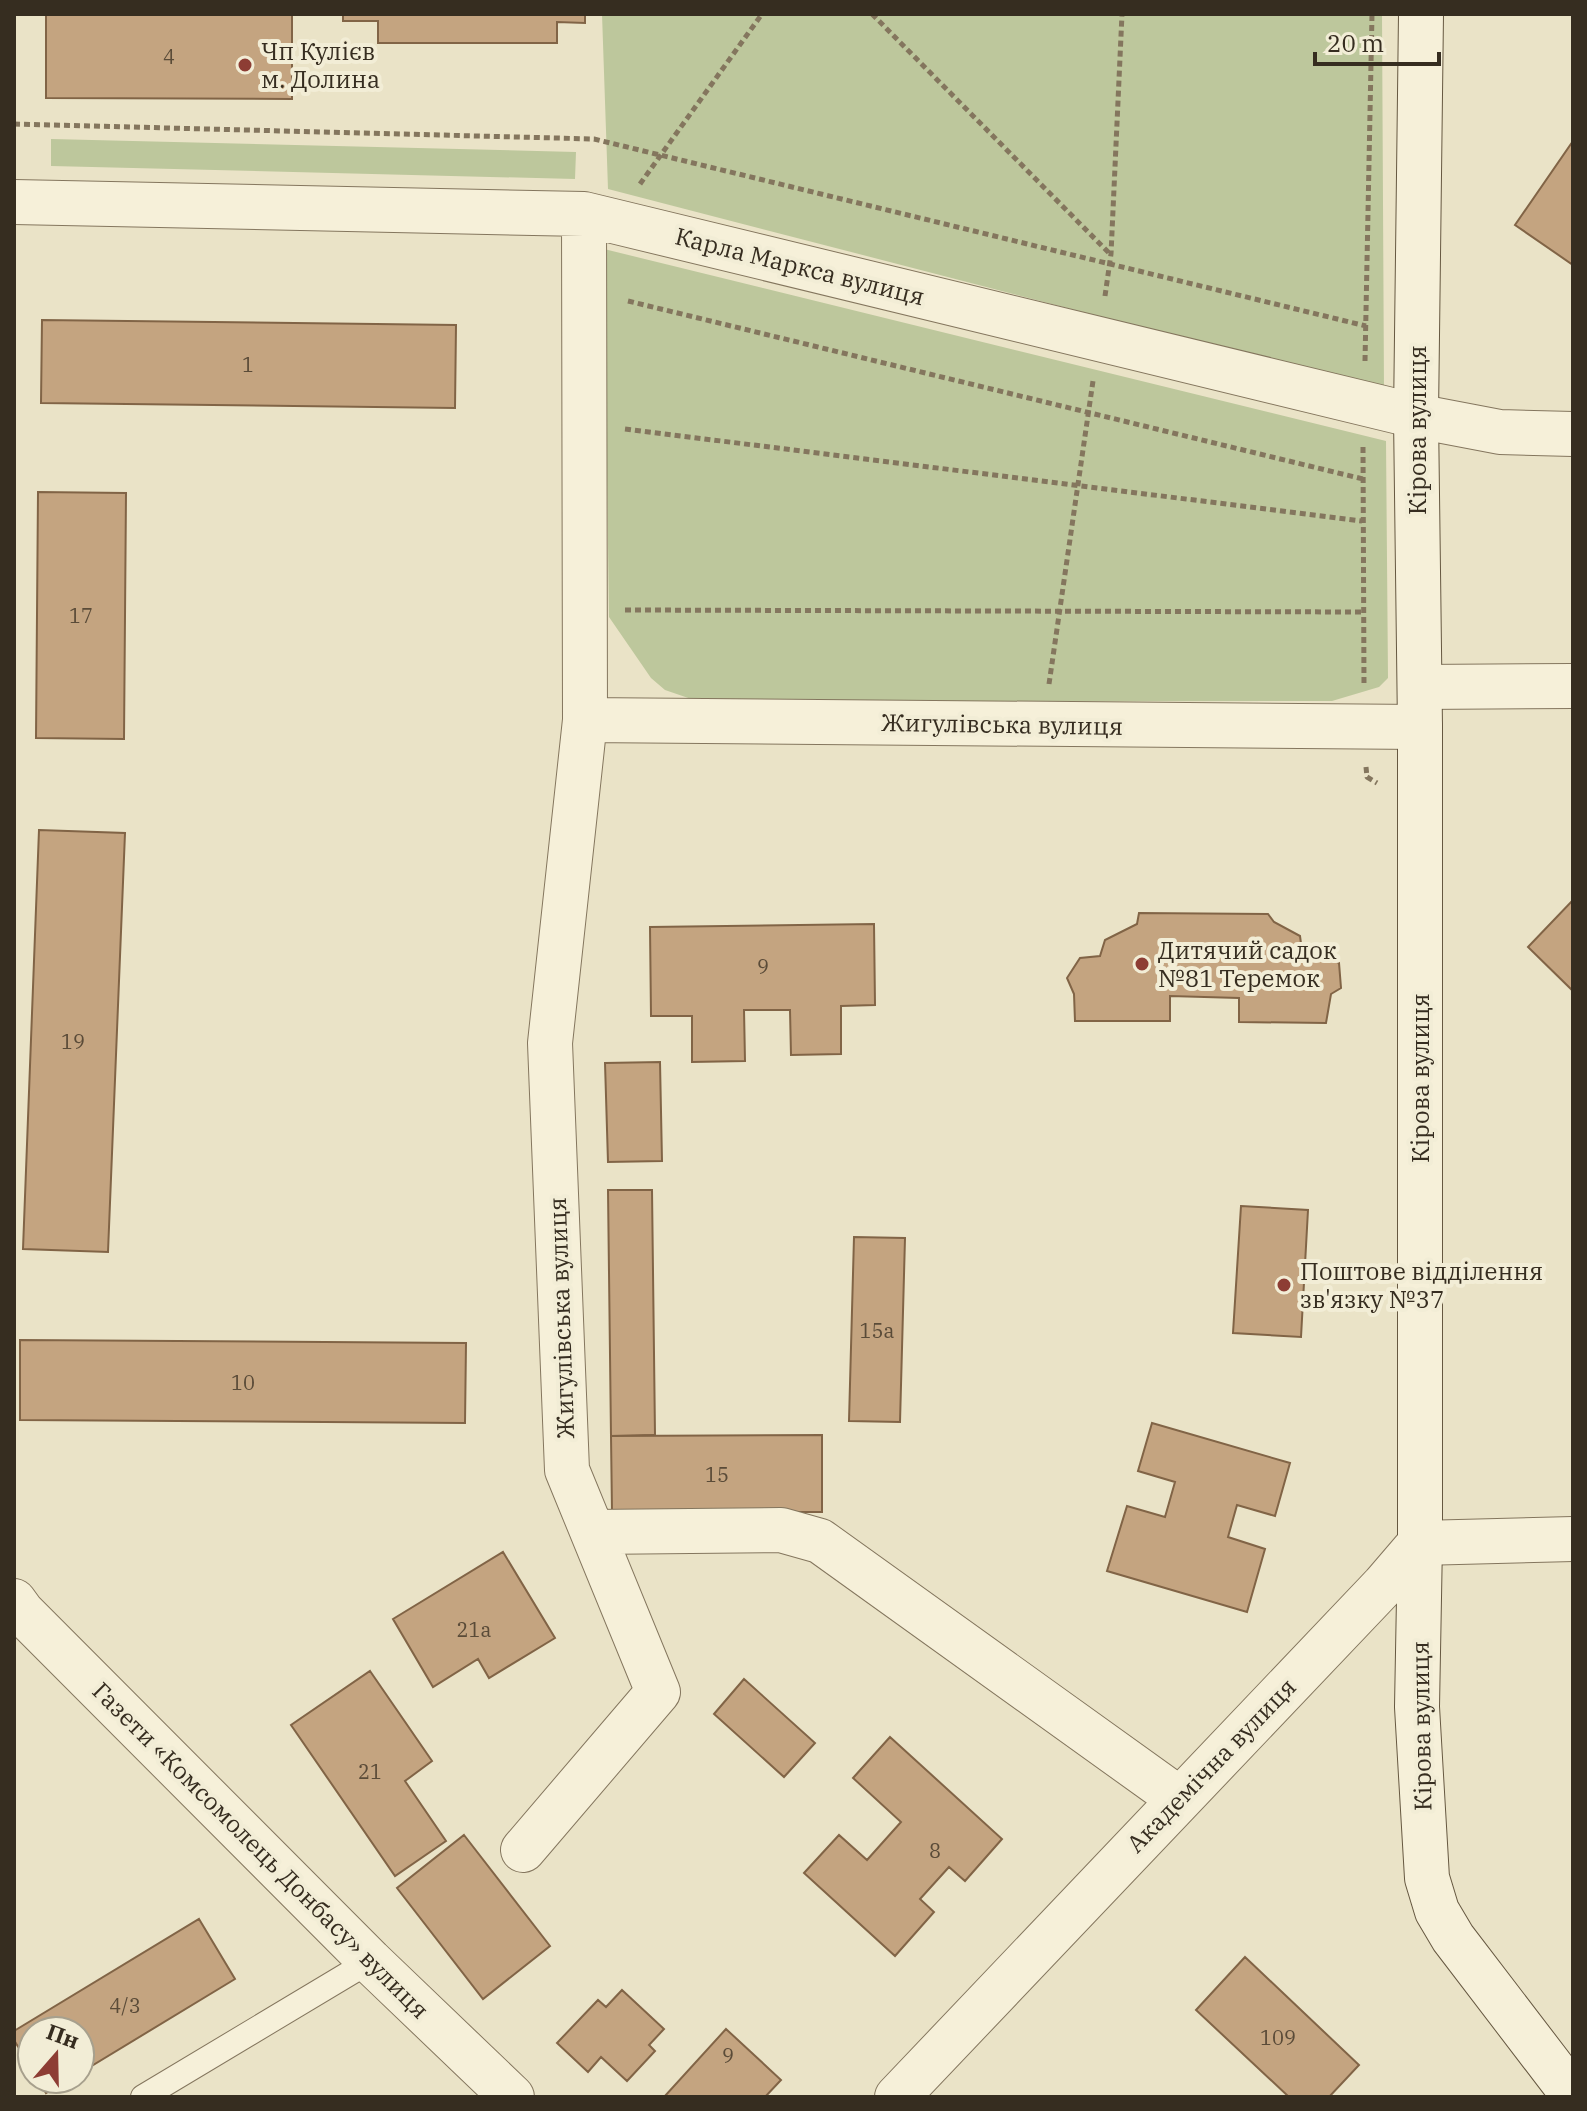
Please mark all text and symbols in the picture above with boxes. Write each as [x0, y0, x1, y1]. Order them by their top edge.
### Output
scale bar [1315, 16, 1439, 66]
text: 20 m [1327, 27, 1384, 59]
place label: Чп Кулієв м. Долина [261, 35, 380, 95]
house number: 4 [163, 43, 175, 70]
marker: Чп Кулієв м. Долина [236, 56, 254, 74]
street label: Карла Маркса вулиця [672, 220, 928, 312]
street label: Кірова вулиця [1401, 345, 1433, 515]
house number: 1 [242, 351, 254, 378]
house number: 17 [69, 602, 93, 629]
street label: Жигулівська вулиця [881, 706, 1123, 742]
place label: Дитячий садок №81 Теремок [1158, 934, 1337, 994]
house number: 9 [757, 953, 769, 980]
marker: Дитячий садок №81 Теремок [1133, 955, 1151, 973]
street label: Кірова вулиця [1404, 993, 1436, 1163]
house number: 19 [61, 1028, 85, 1055]
street label: Жигулівська вулиця [541, 1197, 581, 1439]
place label: Поштове відділення зв'язку №37 [1300, 1255, 1543, 1315]
marker: Поштове відділення зв'язку №37 [1275, 1276, 1293, 1294]
house number: 15а [860, 1317, 895, 1344]
house number: 10 [231, 1369, 255, 1396]
house number: 15 [705, 1461, 729, 1488]
house number: 21а [457, 1616, 492, 1643]
street label: Кірова вулиця [1404, 1641, 1438, 1811]
street label: Академічна вулиця [1119, 1671, 1303, 1859]
street label: Газети «Комсомолець Донбасу» вулиця [86, 1675, 436, 2025]
house number: 21 [358, 1758, 382, 1785]
house number: 8 [929, 1837, 941, 1864]
house number: 4/3 [109, 1992, 141, 2019]
north arrow [16, 2015, 96, 2095]
text: Пн [43, 2017, 83, 2055]
house number: 109 [1260, 2024, 1296, 2051]
house number: 9 [722, 2042, 734, 2069]

